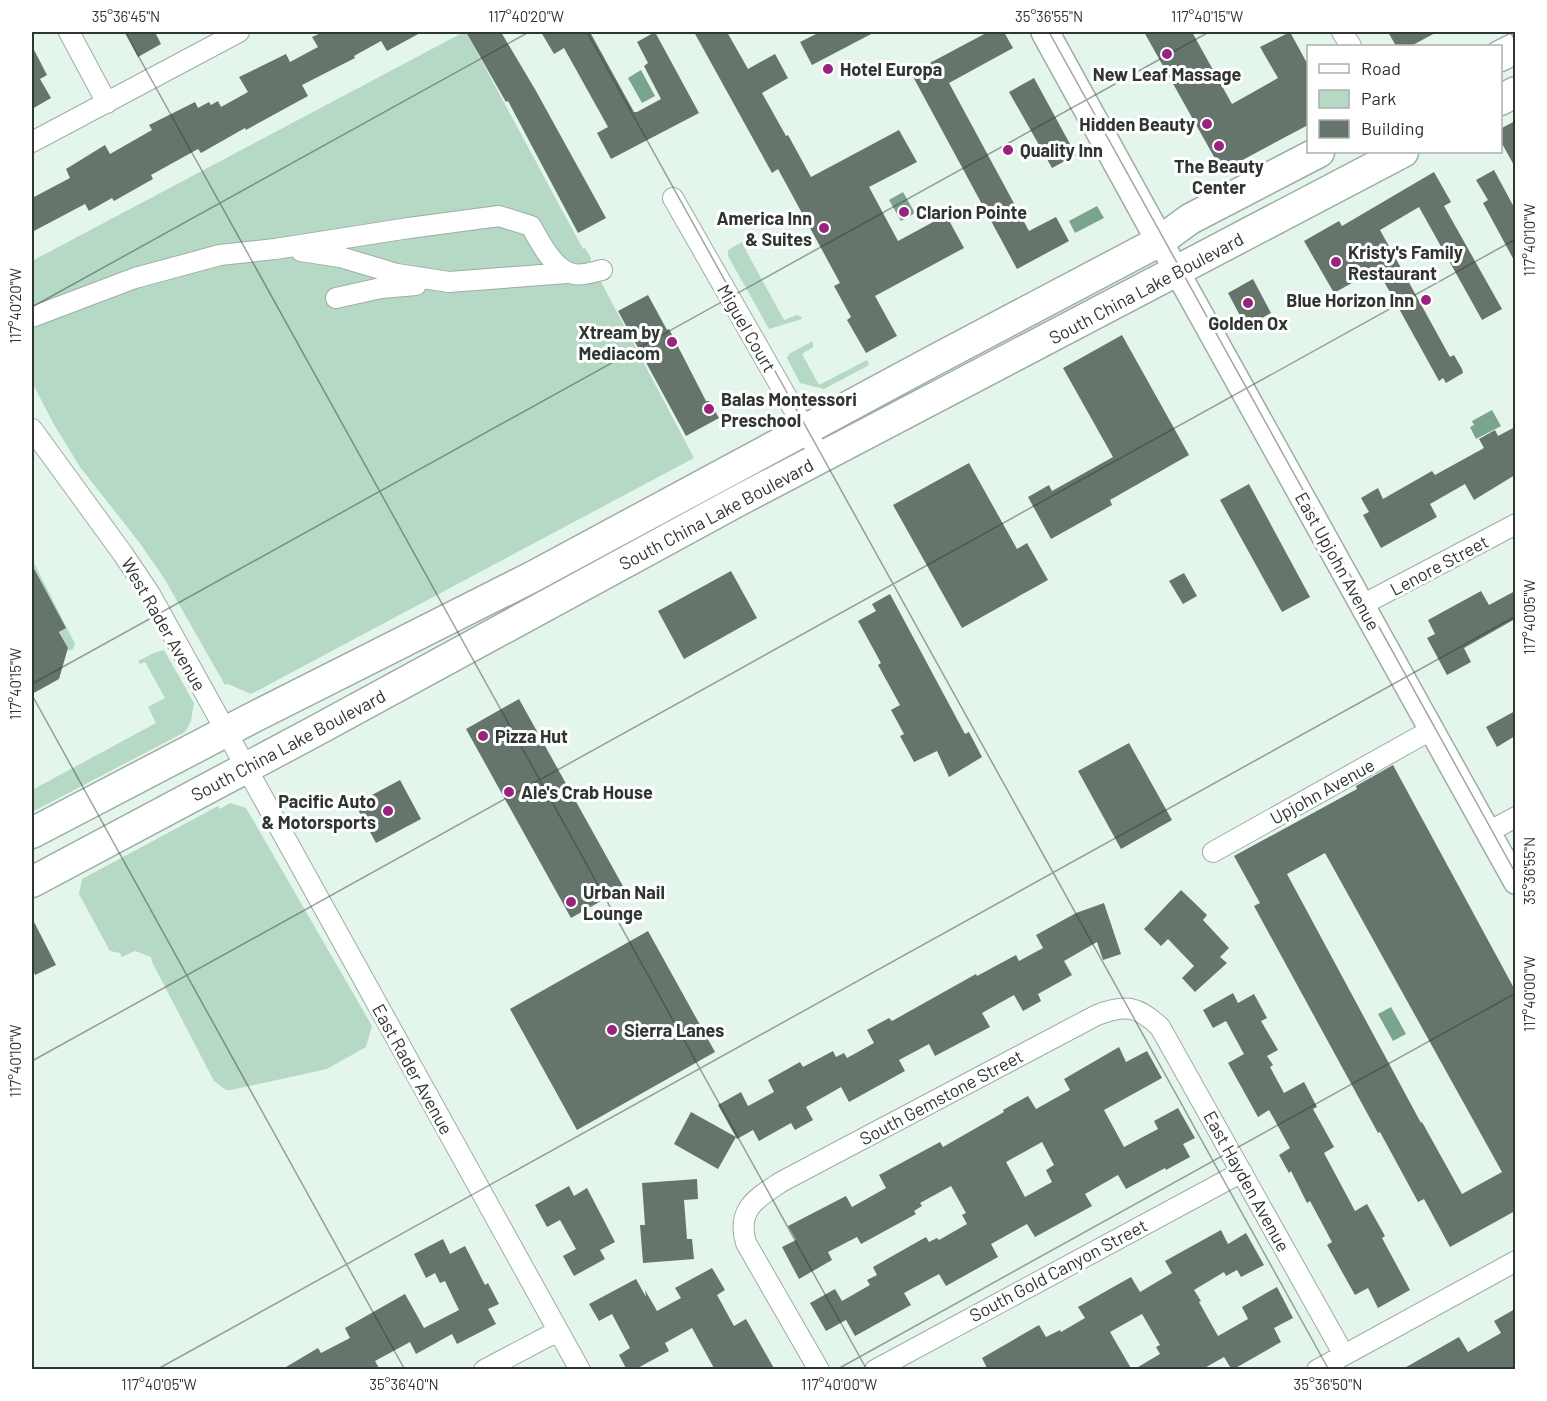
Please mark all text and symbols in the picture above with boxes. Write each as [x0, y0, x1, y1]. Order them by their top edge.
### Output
text: 35°36'45"N [92, 7, 160, 25]
text: 117°40'20"W [488, 7, 564, 25]
text: 35°36'55"N [1015, 7, 1083, 25]
text: 117°40'15"W [1171, 7, 1243, 25]
legend [1307, 45, 1502, 153]
marker: New Leaf Massage [1160, 47, 1174, 61]
text: Road [1361, 57, 1401, 79]
place label: Hotel Europa [840, 58, 942, 80]
marker: Hotel Europa [821, 62, 835, 76]
place label: New Leaf Massage [1093, 63, 1241, 85]
text: Park [1361, 87, 1396, 109]
place label: Hidden Beauty [1079, 113, 1195, 135]
marker: Hidden Beauty [1200, 117, 1214, 131]
text: Building [1361, 117, 1424, 139]
place label: Quality Inn [1020, 139, 1103, 161]
marker: The Beauty Center [1212, 139, 1226, 153]
marker: Quality Inn [1001, 143, 1015, 157]
place label: The Beauty Center [1174, 155, 1264, 198]
place label: Clarion Pointe [916, 201, 1027, 223]
text: 117°40'10"W [1520, 204, 1538, 276]
marker: Clarion Pointe [897, 205, 911, 219]
place label: America Inn & Suites [716, 207, 812, 250]
marker: America Inn & Suites [817, 221, 831, 235]
street label: South China Lake Boulevard [1045, 227, 1247, 349]
place label: Kristy's Family Restaurant [1348, 241, 1463, 284]
marker: Kristy's Family Restaurant [1329, 255, 1343, 269]
text: 117°40'20"W [6, 268, 24, 344]
street label: Miguel Court [713, 280, 781, 376]
place label: Blue Horizon Inn [1286, 289, 1414, 311]
marker: Blue Horizon Inn [1419, 293, 1433, 307]
marker: Golden Ox [1241, 296, 1255, 310]
place label: Golden Ox [1208, 312, 1288, 334]
place label: Xtream by Mediacom [578, 321, 660, 364]
marker: Xtream by Mediacom [665, 335, 679, 349]
place label: Balas Montessori Preschool [721, 388, 857, 431]
marker: Balas Montessori Preschool [702, 402, 716, 416]
street label: South China Lake Boulevard [615, 453, 817, 575]
street label: East Upjohn Avenue [1291, 488, 1385, 634]
street label: Lenore Street [1386, 530, 1492, 600]
street label: West Rader Avenue [117, 553, 211, 695]
text: 117°40'05"W [1520, 579, 1538, 655]
text: 117°40'15"W [6, 648, 24, 720]
street label: South China Lake Boulevard [187, 684, 389, 806]
place label: Pizza Hut [495, 725, 568, 747]
marker: Pizza Hut [476, 729, 490, 743]
street label: Upjohn Avenue [1266, 753, 1378, 829]
place label: Ale's Crab House [521, 781, 653, 803]
marker: Ale's Crab House [502, 785, 516, 799]
place label: Pacific Auto & Motorsports [261, 790, 376, 833]
marker: Pacific Auto & Motorsports [381, 804, 395, 818]
text: 35°36'55"N [1520, 837, 1538, 905]
place label: Urban Nail Lounge [583, 881, 665, 924]
marker: Urban Nail Lounge [564, 895, 578, 909]
text: 117°40'00"W [1520, 956, 1538, 1032]
street label: East Rader Avenue [368, 1000, 458, 1138]
place label: Sierra Lanes [624, 1019, 724, 1041]
marker: Sierra Lanes [605, 1023, 619, 1037]
text: 117°40'10"W [6, 1025, 24, 1097]
street label: South Gemstone Street [856, 1045, 1026, 1149]
street label: East Hayden Avenue [1199, 1107, 1295, 1255]
street label: South Gold Canyon Street [965, 1214, 1151, 1326]
text: 117°40'05"W [121, 1375, 197, 1393]
text: 35°36'40"N [369, 1375, 439, 1393]
text: 117°40'00"W [801, 1375, 877, 1393]
text: 35°36'50"N [1294, 1375, 1362, 1393]

